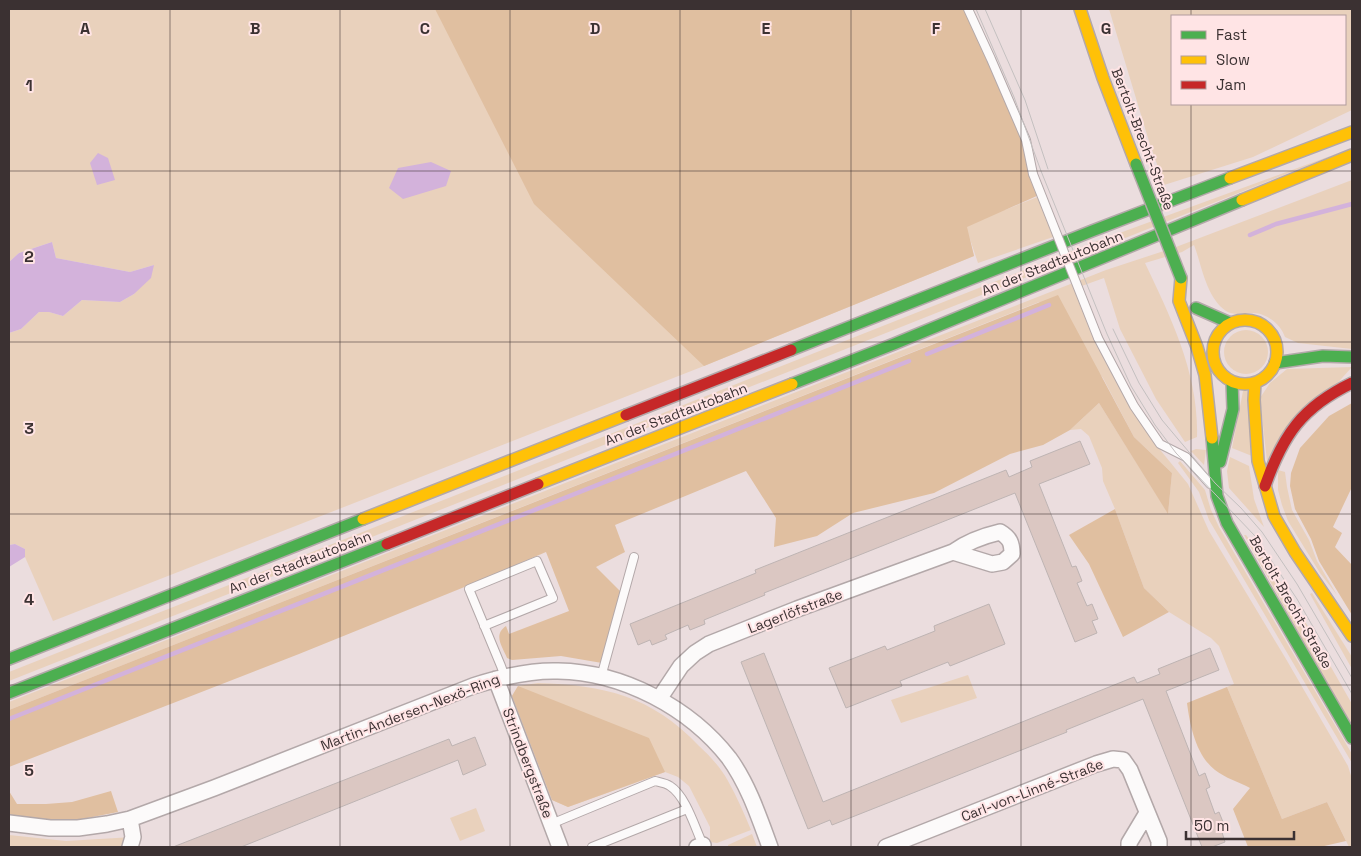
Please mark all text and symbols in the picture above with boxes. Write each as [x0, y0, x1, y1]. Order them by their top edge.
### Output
legend [1171, 15, 1346, 105]
text: A [80, 18, 90, 39]
text: B [250, 18, 260, 39]
text: C [420, 18, 430, 39]
text: D [590, 18, 600, 39]
text: E [762, 18, 771, 39]
text: F [932, 18, 941, 39]
text: G [1101, 18, 1111, 39]
text: Fast [1216, 25, 1247, 44]
text: Slow [1216, 50, 1250, 69]
street label: Bertolt-Brecht-Straße [1108, 65, 1178, 213]
text: 1 [25, 75, 33, 96]
text: Jam [1216, 75, 1246, 94]
street label: An der Stadtautobahn [979, 226, 1125, 300]
text: 2 [24, 246, 34, 267]
street label: An der Stadtautobahn [602, 379, 750, 449]
text: 3 [24, 418, 34, 439]
street label: An der Stadtautobahn [226, 527, 374, 597]
street label: Bertolt-Brecht-Straße [1246, 532, 1336, 672]
street label: Lagerlöfstraße [745, 585, 845, 637]
text: 4 [24, 589, 34, 610]
street label: Martin-Andersen-Nexö-Ring [318, 669, 502, 755]
street label: Strindbergstraße [499, 705, 557, 821]
street label: Carl-von-Linné-Straße [958, 755, 1106, 825]
text: 5 [24, 760, 34, 781]
scale bar [1186, 808, 1294, 840]
text: 50 m [1194, 816, 1229, 835]

